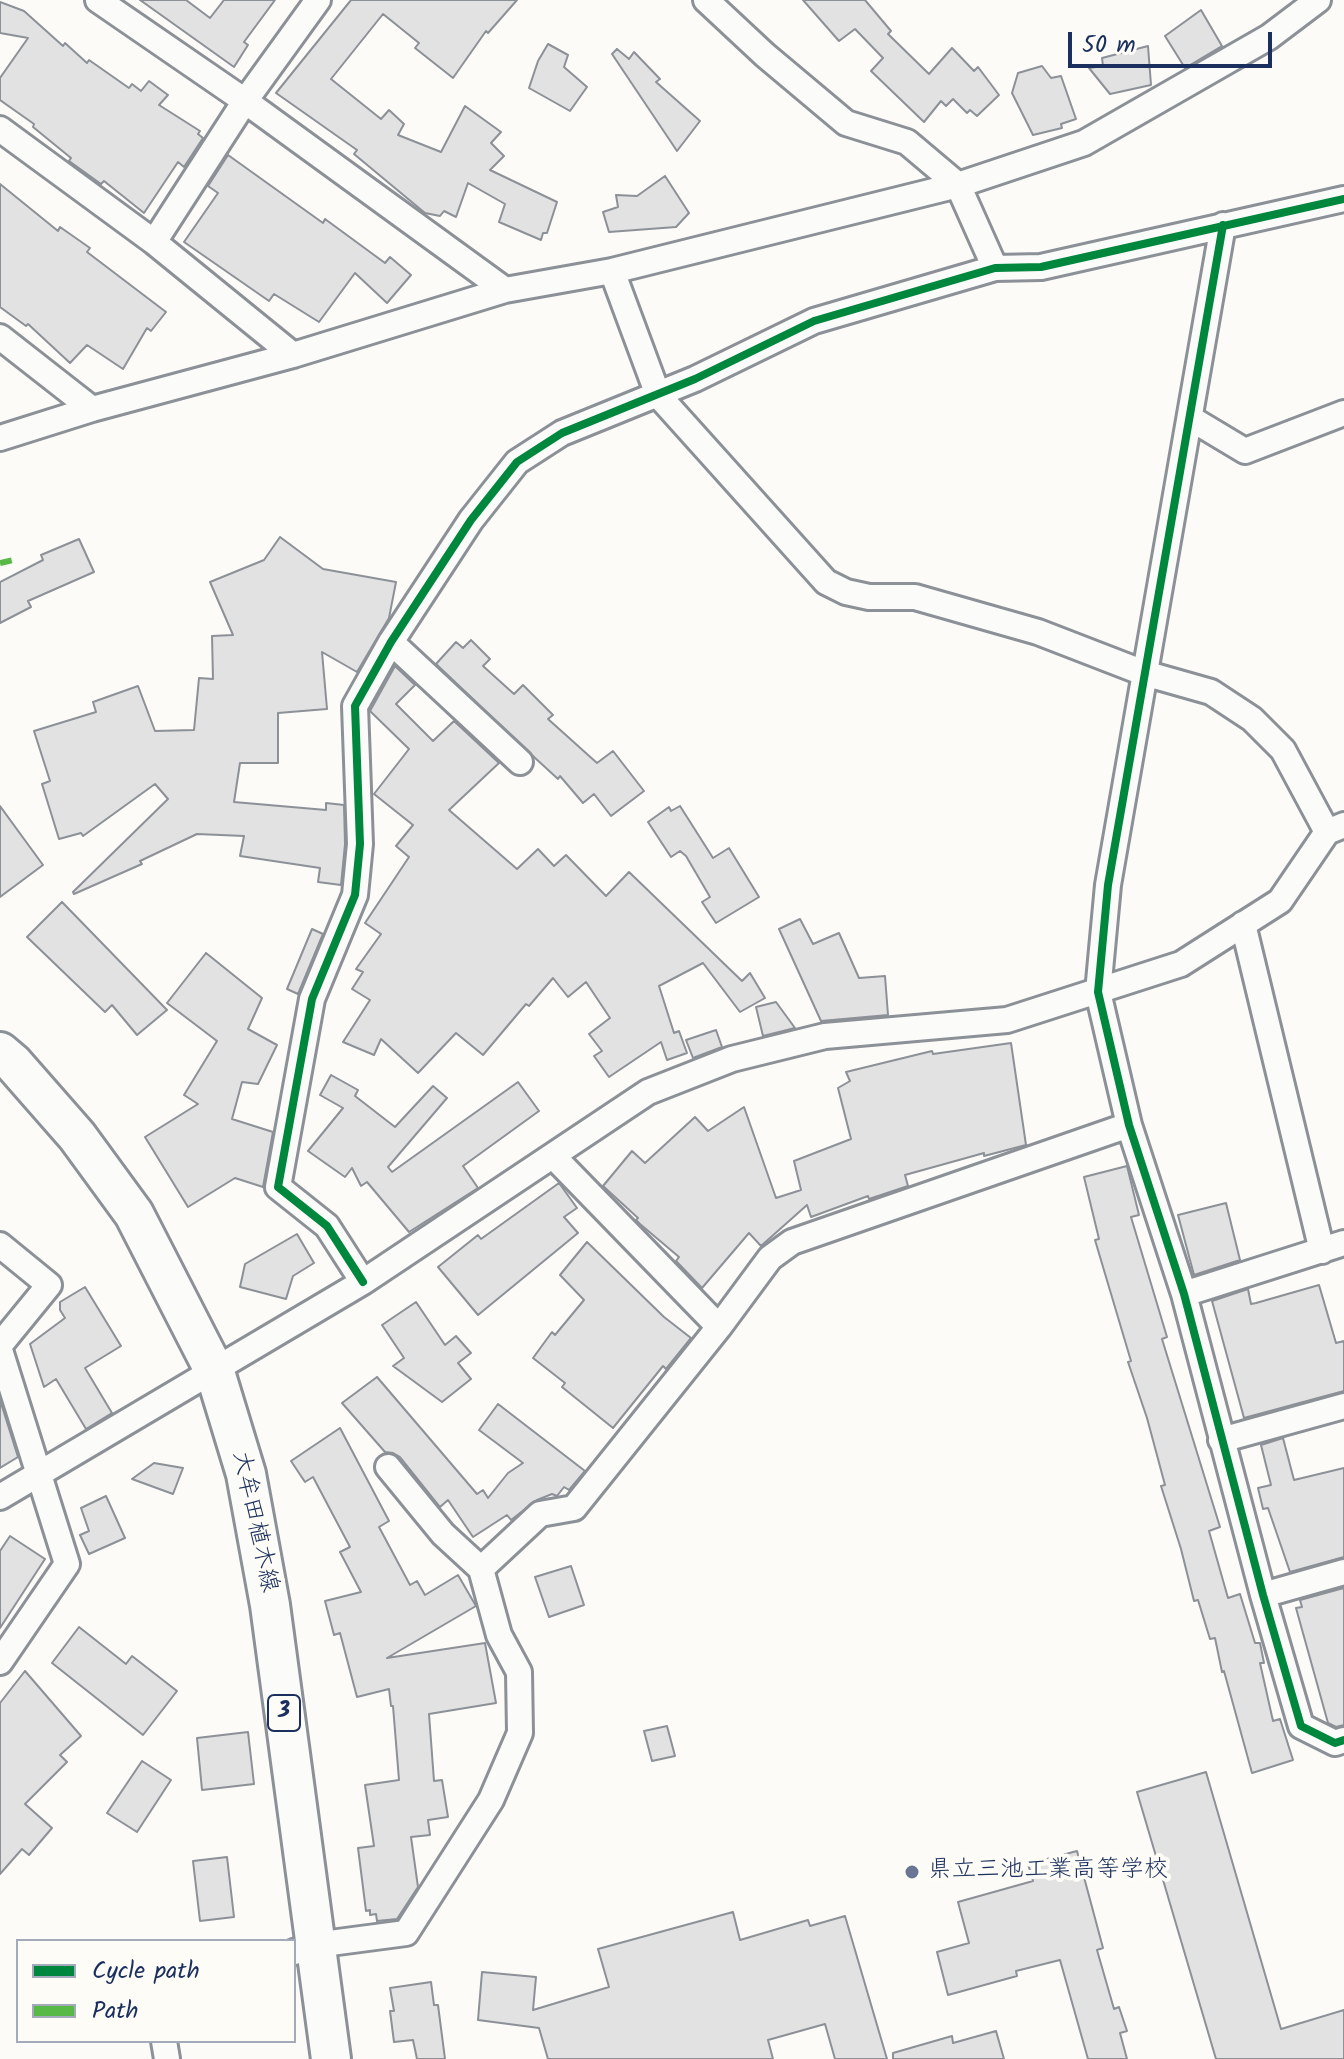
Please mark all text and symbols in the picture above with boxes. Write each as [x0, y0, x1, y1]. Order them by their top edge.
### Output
scale bar [1072, 16, 1276, 66]
text: 50 m [1082, 26, 1136, 65]
street label: 大牟田植木線 [224, 1449, 282, 1595]
road number: 3 [268, 1695, 300, 1731]
place label: 県立三池工業高等学校 [928, 1858, 1168, 1886]
marker: 県立三池工業高等学校 [903, 1863, 921, 1881]
legend [16, 1939, 296, 2043]
text: Cycle path [92, 1952, 200, 1991]
text: Path [92, 1992, 138, 2031]

